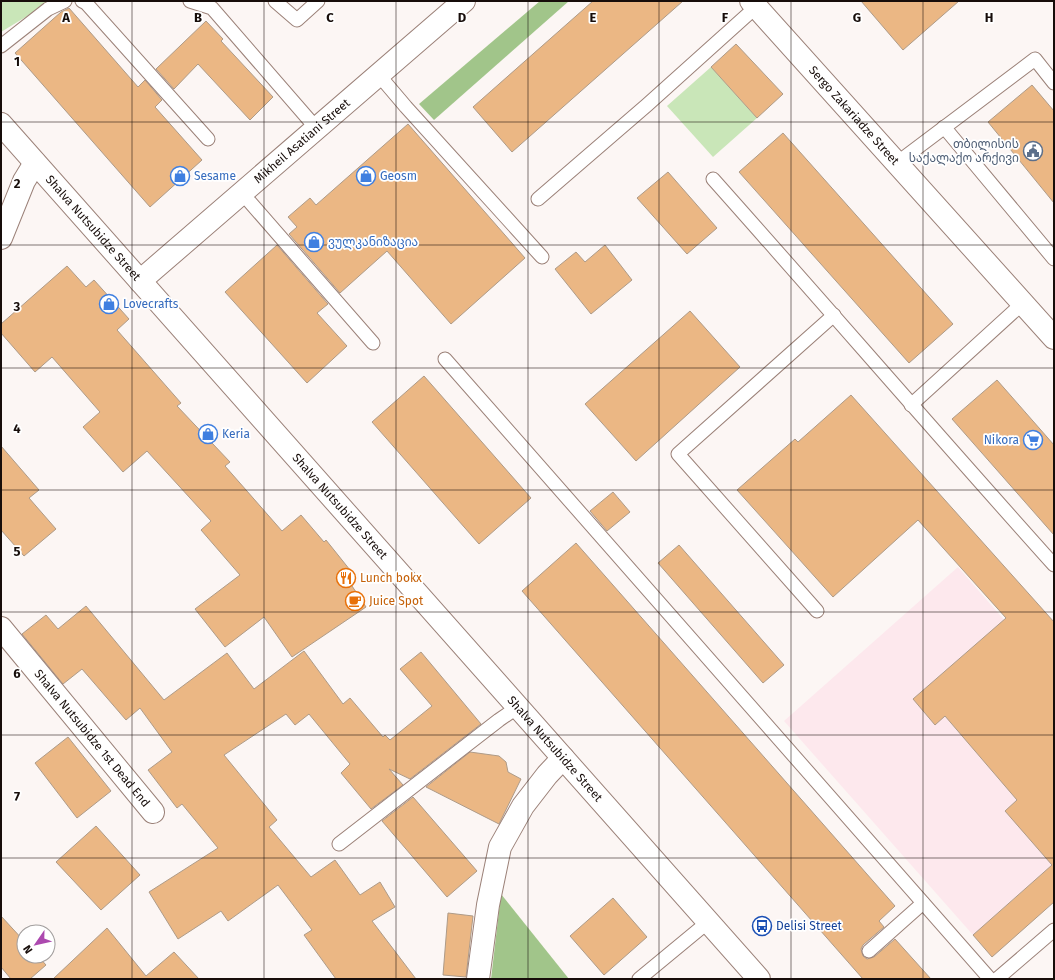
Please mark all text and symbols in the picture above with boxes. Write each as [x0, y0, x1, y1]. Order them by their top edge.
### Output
text: A [61, 10, 70, 25]
text: B [194, 10, 202, 25]
text: C [326, 10, 334, 25]
text: D [458, 10, 467, 25]
text: E [590, 10, 597, 25]
text: F [722, 10, 729, 25]
text: G [853, 10, 861, 25]
text: H [985, 10, 993, 25]
text: 1 [14, 54, 20, 69]
street label: Sergo Zakariadze Street [806, 63, 902, 168]
street label: Mikheil Asatiani Street [251, 95, 353, 186]
place label: თბილისის საქალაქო არქივი [909, 137, 1019, 166]
public building icon: თბილისის საქალაქო არქივი [1022, 140, 1044, 162]
shop icon: Sesame [169, 165, 191, 187]
shop icon: Geosm [355, 165, 377, 187]
place label: Sesame [194, 169, 236, 183]
place label: Geosm [380, 169, 417, 183]
street label: Shalva Nutsubidze Street [43, 172, 144, 284]
text: 2 [14, 176, 21, 191]
shop icon: ვულკანიზაცია [303, 231, 325, 253]
place label: ვულკანიზაცია [328, 235, 418, 250]
shop icon: Lovecrafts [98, 293, 120, 315]
place label: Lovecrafts [123, 297, 179, 311]
text: 3 [13, 299, 21, 314]
text: 4 [13, 421, 21, 436]
shop icon: Keria [197, 423, 219, 445]
place label: Keria [222, 427, 250, 441]
supermarket icon: Nikora [1022, 429, 1044, 451]
place label: Nikora [984, 433, 1019, 447]
street label: Shalva Nutsubidze Street [290, 451, 391, 562]
text: 5 [14, 544, 21, 559]
restaurant icon: Lunch bokx [335, 567, 357, 589]
place label: Lunch bokx [360, 571, 422, 585]
cafe icon: Juice Spot [344, 590, 366, 612]
place label: Juice Spot [369, 594, 424, 608]
text: 6 [13, 666, 21, 681]
street label: Shalva Nutsubidze 1st Dead End [31, 667, 153, 810]
street label: Shalva Nutsubidze Street [505, 693, 606, 805]
text: 7 [14, 789, 20, 804]
bus stop icon: Delisi Street [751, 915, 773, 937]
place label: Delisi Street [776, 919, 843, 933]
north arrow [16, 924, 56, 964]
text: N [21, 943, 36, 956]

